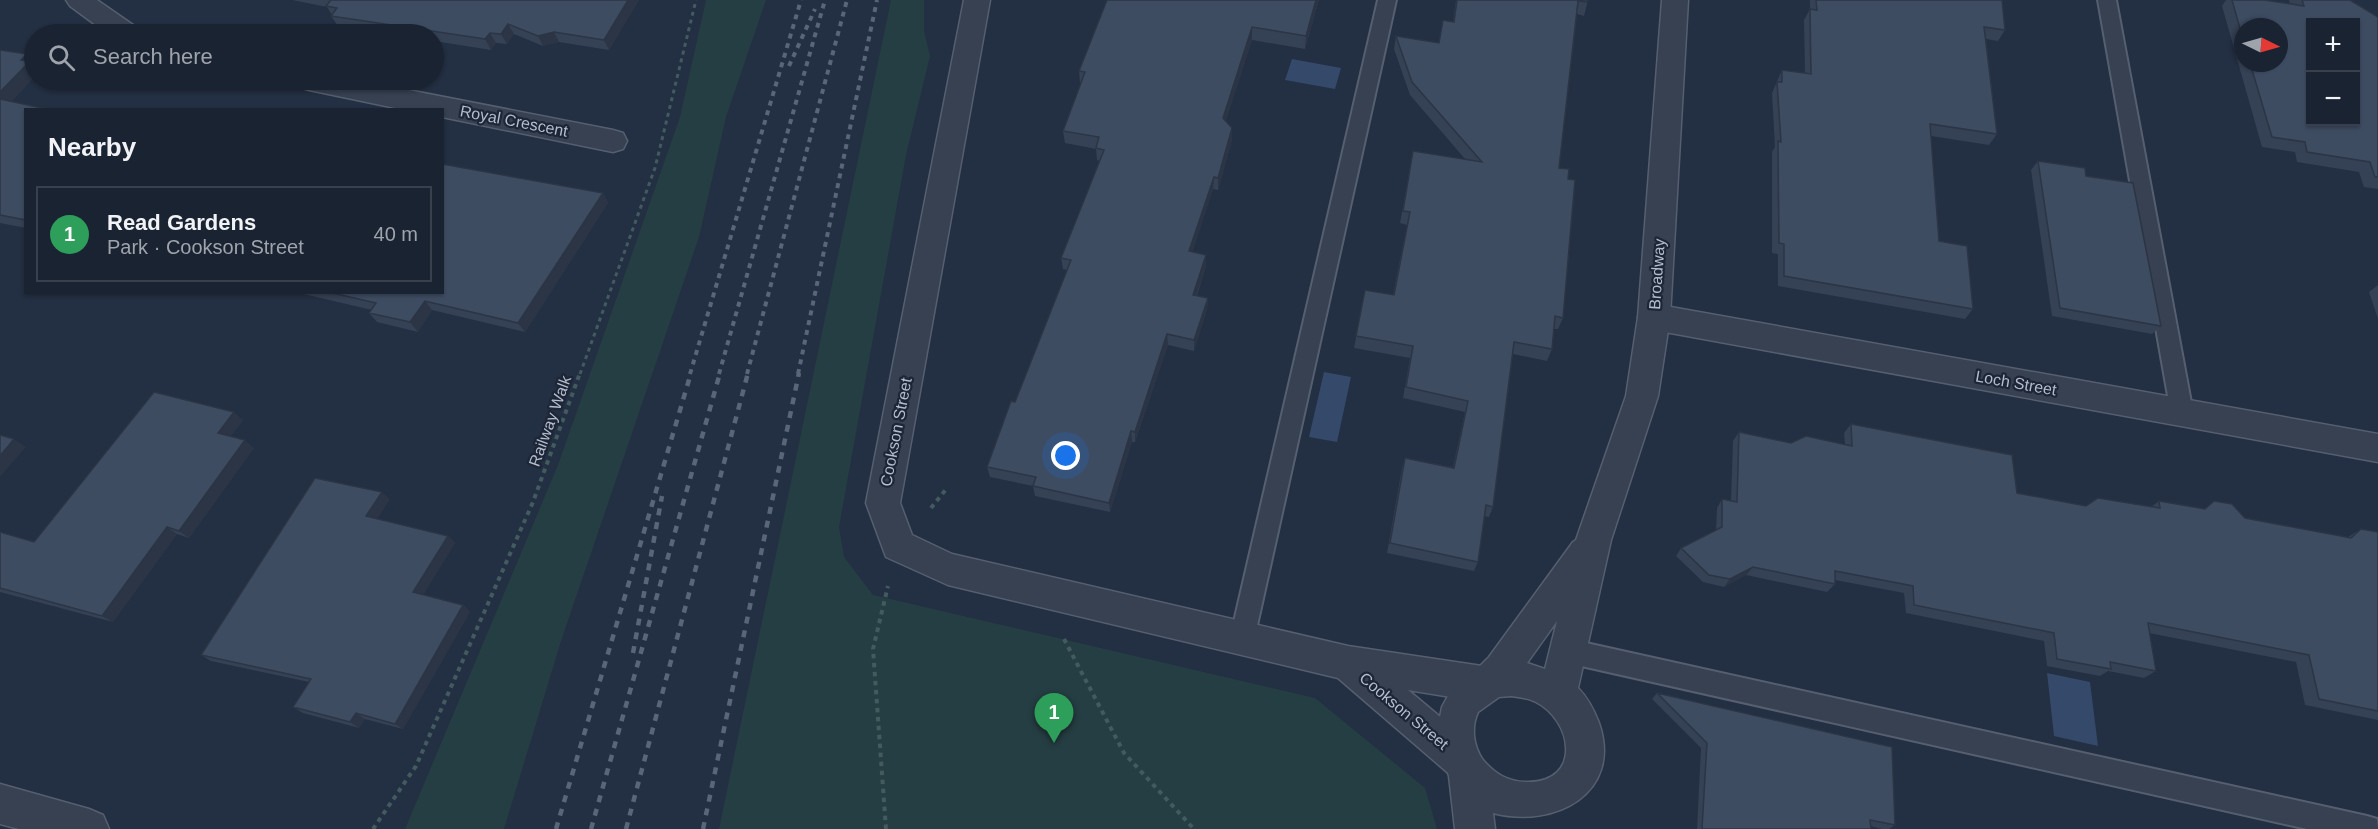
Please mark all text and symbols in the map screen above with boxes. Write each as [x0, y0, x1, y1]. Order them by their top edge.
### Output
north arrow [2234, 18, 2288, 72]
map controls [2306, 18, 2360, 126]
button: + [2306, 18, 2360, 72]
search box [24, 24, 444, 90]
icon: search [45, 41, 78, 74]
text: Search here [93, 44, 213, 69]
button: − [2306, 72, 2360, 126]
street label: Royal Crescent [459, 102, 570, 140]
text: Nearby [48, 132, 136, 162]
text: Read Gardens [107, 210, 256, 235]
text: 1 [64, 223, 75, 245]
text: 40 m [374, 223, 418, 245]
text: Park · Cookson Street [107, 236, 304, 258]
street label: Broadway [1646, 238, 1668, 310]
street label: Loch Street [1974, 368, 2058, 399]
street label: Railway Walk [526, 372, 575, 469]
street label: Cookson Street [877, 376, 915, 488]
your location [1051, 441, 1080, 470]
street label: Cookson Street [1356, 669, 1452, 753]
pin: 1 [1034, 694, 1074, 743]

